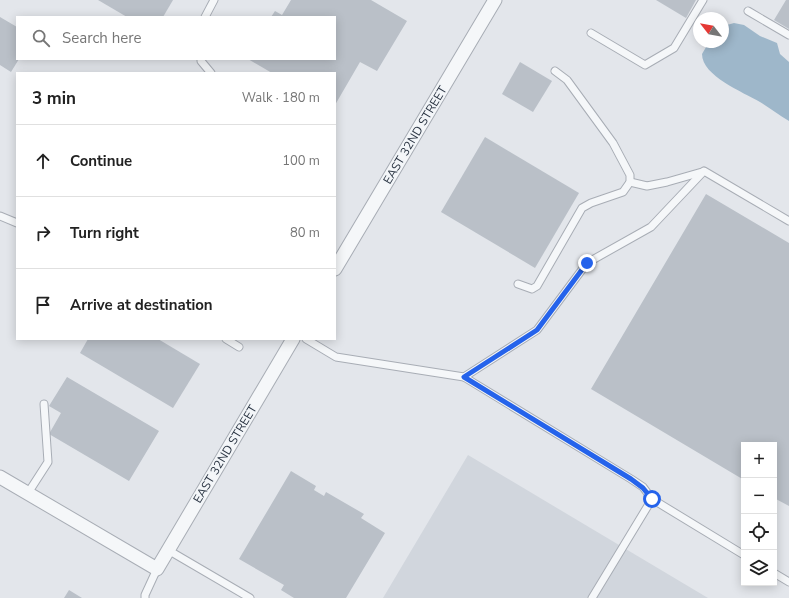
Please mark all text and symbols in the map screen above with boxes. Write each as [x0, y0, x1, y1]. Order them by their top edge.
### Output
north arrow [693, 12, 729, 48]
search box [16, 16, 336, 60]
icon: search [30, 27, 52, 49]
text: Search here [62, 28, 142, 48]
street label: EAST 32ND STREET [379, 82, 451, 187]
text: 3 min [32, 87, 76, 110]
text: Walk · 180 m [242, 89, 320, 107]
icon: ahead [32, 150, 54, 172]
text: Continue [70, 151, 132, 171]
text: 100 m [282, 152, 320, 170]
icon: right [32, 222, 54, 244]
text: Turn right [70, 223, 139, 243]
text: 80 m [290, 224, 320, 242]
route end [578, 254, 596, 272]
icon: arrive [32, 294, 54, 316]
text: Arrive at destination [70, 295, 213, 315]
street label: EAST 32ND STREET [189, 401, 261, 506]
map controls [741, 442, 777, 586]
button: + [741, 442, 777, 478]
button: − [741, 478, 777, 514]
route start [643, 490, 661, 508]
button: locate [741, 514, 777, 550]
button: layers [741, 550, 777, 586]

